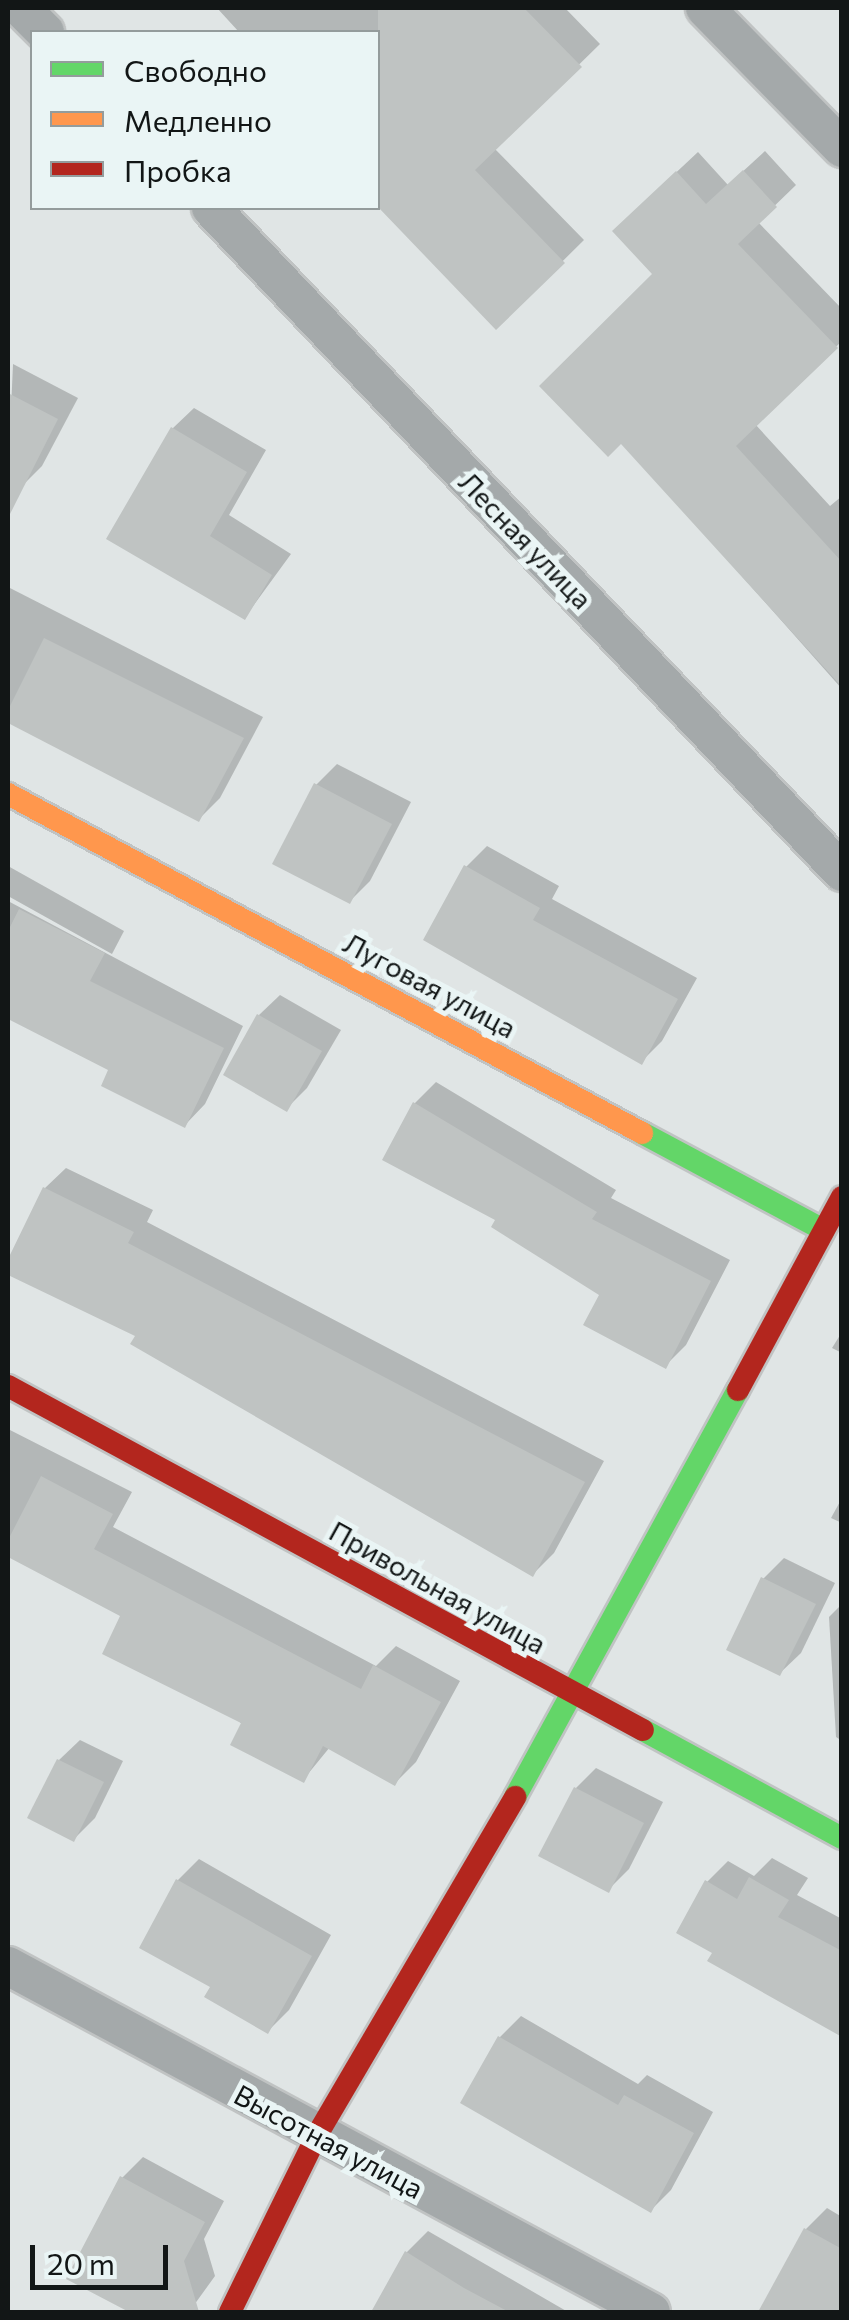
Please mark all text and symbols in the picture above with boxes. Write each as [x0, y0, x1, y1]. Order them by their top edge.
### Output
legend [30, 30, 380, 210]
text: Свободно [124, 51, 267, 88]
text: Медленно [124, 101, 272, 138]
text: Пробка [124, 151, 232, 188]
street label: Лесная улица [453, 465, 599, 615]
street label: Луговая улица [338, 925, 522, 1045]
street label: Привольная улица [324, 1514, 552, 1660]
street label: Высотная улица [229, 2077, 429, 2205]
scale bar [35, 2225, 172, 2287]
text: 20 m [47, 2244, 115, 2281]

